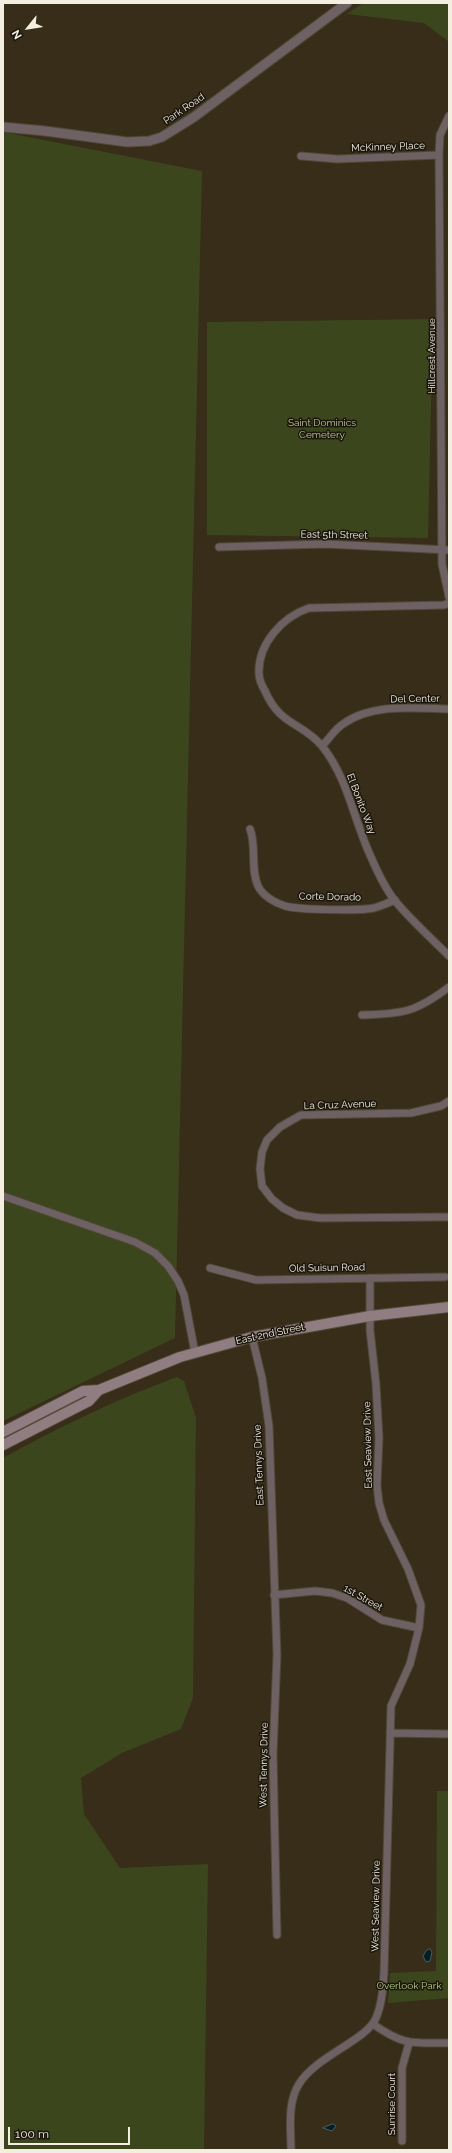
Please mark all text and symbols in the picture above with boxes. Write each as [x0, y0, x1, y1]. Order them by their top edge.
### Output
north arrow [8, 8, 48, 48]
text: N [9, 27, 25, 41]
street label: Park Road [161, 91, 207, 127]
street label: McKinney Place [351, 140, 425, 154]
street label: Hillcrest Avenue [426, 318, 438, 394]
park label: Saint Dominics Cemetery [288, 417, 356, 440]
street label: East 5th Street [300, 528, 368, 542]
street label: Del Center [390, 693, 440, 705]
street label: El Bonito Way [344, 772, 378, 836]
street label: Corte Dorado [299, 890, 361, 904]
street label: La Cruz Avenue [303, 1098, 377, 1112]
street label: Old Suisun Road [289, 1261, 365, 1275]
street label: East 2nd Street [235, 1321, 305, 1347]
street label: East Seaview Drive [361, 1401, 375, 1489]
street label: East Tennys Drive [252, 1424, 266, 1506]
street label: 1st Street [341, 1582, 385, 1614]
street label: West Tennys Drive [257, 1722, 271, 1808]
street label: West Seaview Drive [369, 1860, 383, 1952]
park label: Overlook Park [377, 1980, 441, 1992]
street label: Sunrise Court [386, 2073, 398, 2135]
scale bar [10, 2119, 132, 2145]
text: 100 m [15, 2127, 49, 2141]

